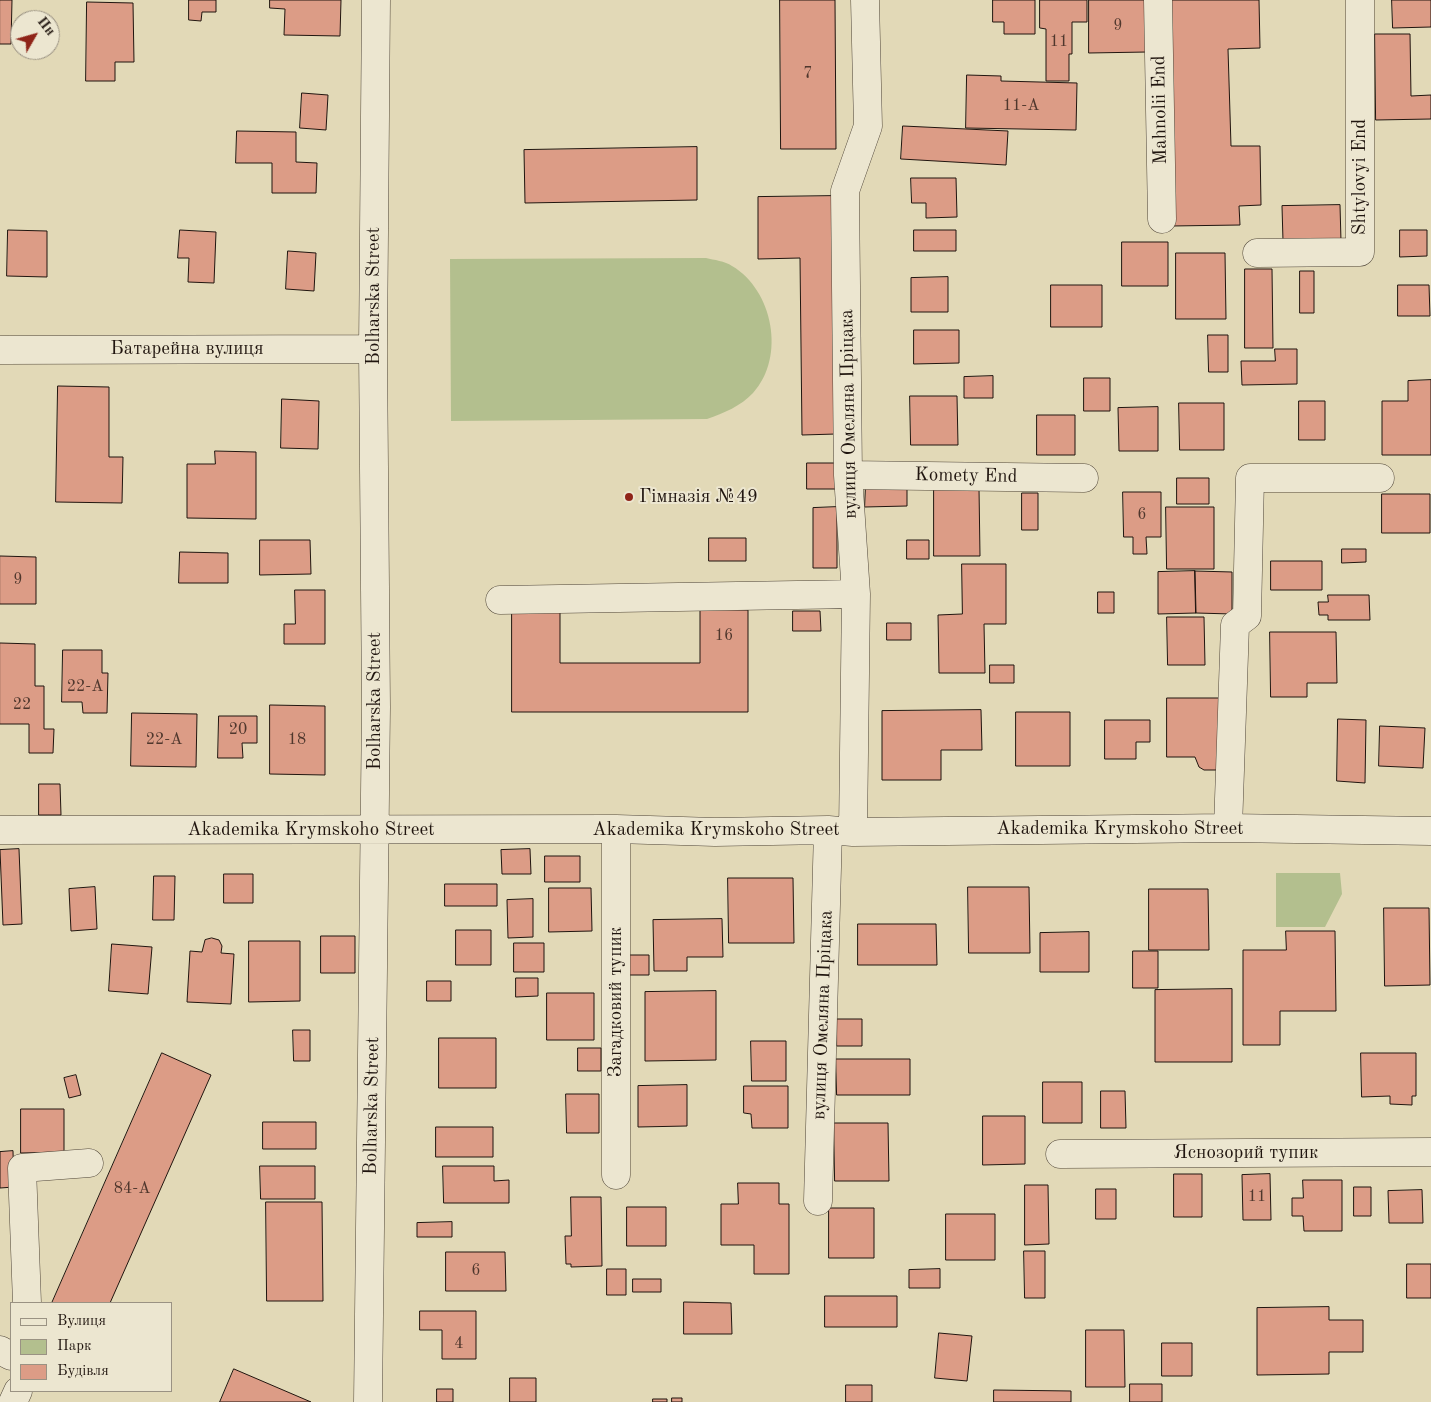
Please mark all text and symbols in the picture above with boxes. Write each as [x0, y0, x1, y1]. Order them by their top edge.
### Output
north arrow [10, 10, 60, 60]
text: Пн [35, 14, 57, 38]
house number: 9 [1113, 16, 1123, 36]
house number: 11 [1050, 32, 1068, 52]
street label: Mahnolii End [1148, 55, 1172, 165]
house number: 7 [803, 64, 813, 84]
house number: 11-А [1003, 96, 1039, 116]
street label: Shtylovyi End [1349, 119, 1371, 235]
street label: Bolharska Street [363, 227, 385, 365]
street label: вулиця Омеляна Пріцака [836, 309, 862, 519]
street label: Батарейна вулиця [110, 338, 264, 360]
street label: Komety End [914, 464, 1018, 488]
place label: Гімназія №49 [639, 486, 758, 508]
marker: Гімназія №49 [623, 491, 635, 503]
house number: 6 [1137, 505, 1147, 525]
house number: 9 [13, 570, 23, 590]
house number: 16 [715, 626, 733, 646]
street label: Bolharska Street [364, 632, 386, 770]
house number: 22-А [67, 677, 103, 697]
house number: 22 [13, 695, 31, 715]
house number: 20 [229, 720, 247, 740]
house number: 22-А [146, 730, 182, 750]
house number: 18 [288, 730, 306, 750]
street label: Akademika Krymskoho Street [996, 818, 1244, 840]
street label: Akademika Krymskoho Street [187, 819, 435, 841]
street label: Akademika Krymskoho Street [592, 819, 840, 841]
street label: вулиця Омеляна Пріцака [808, 910, 838, 1120]
street label: Загадковий тупик [605, 927, 627, 1077]
street label: Bolharska Street [359, 1037, 385, 1175]
street label: Яснозорий тупик [1174, 1142, 1318, 1164]
house number: 84-А [114, 1179, 150, 1199]
house number: 11 [1248, 1187, 1266, 1207]
house number: 6 [471, 1261, 481, 1281]
legend [10, 1302, 172, 1392]
text: Вулиця [57, 1314, 106, 1329]
house number: 4 [454, 1334, 464, 1354]
text: Парк [57, 1339, 92, 1354]
text: Будівля [57, 1364, 109, 1379]

